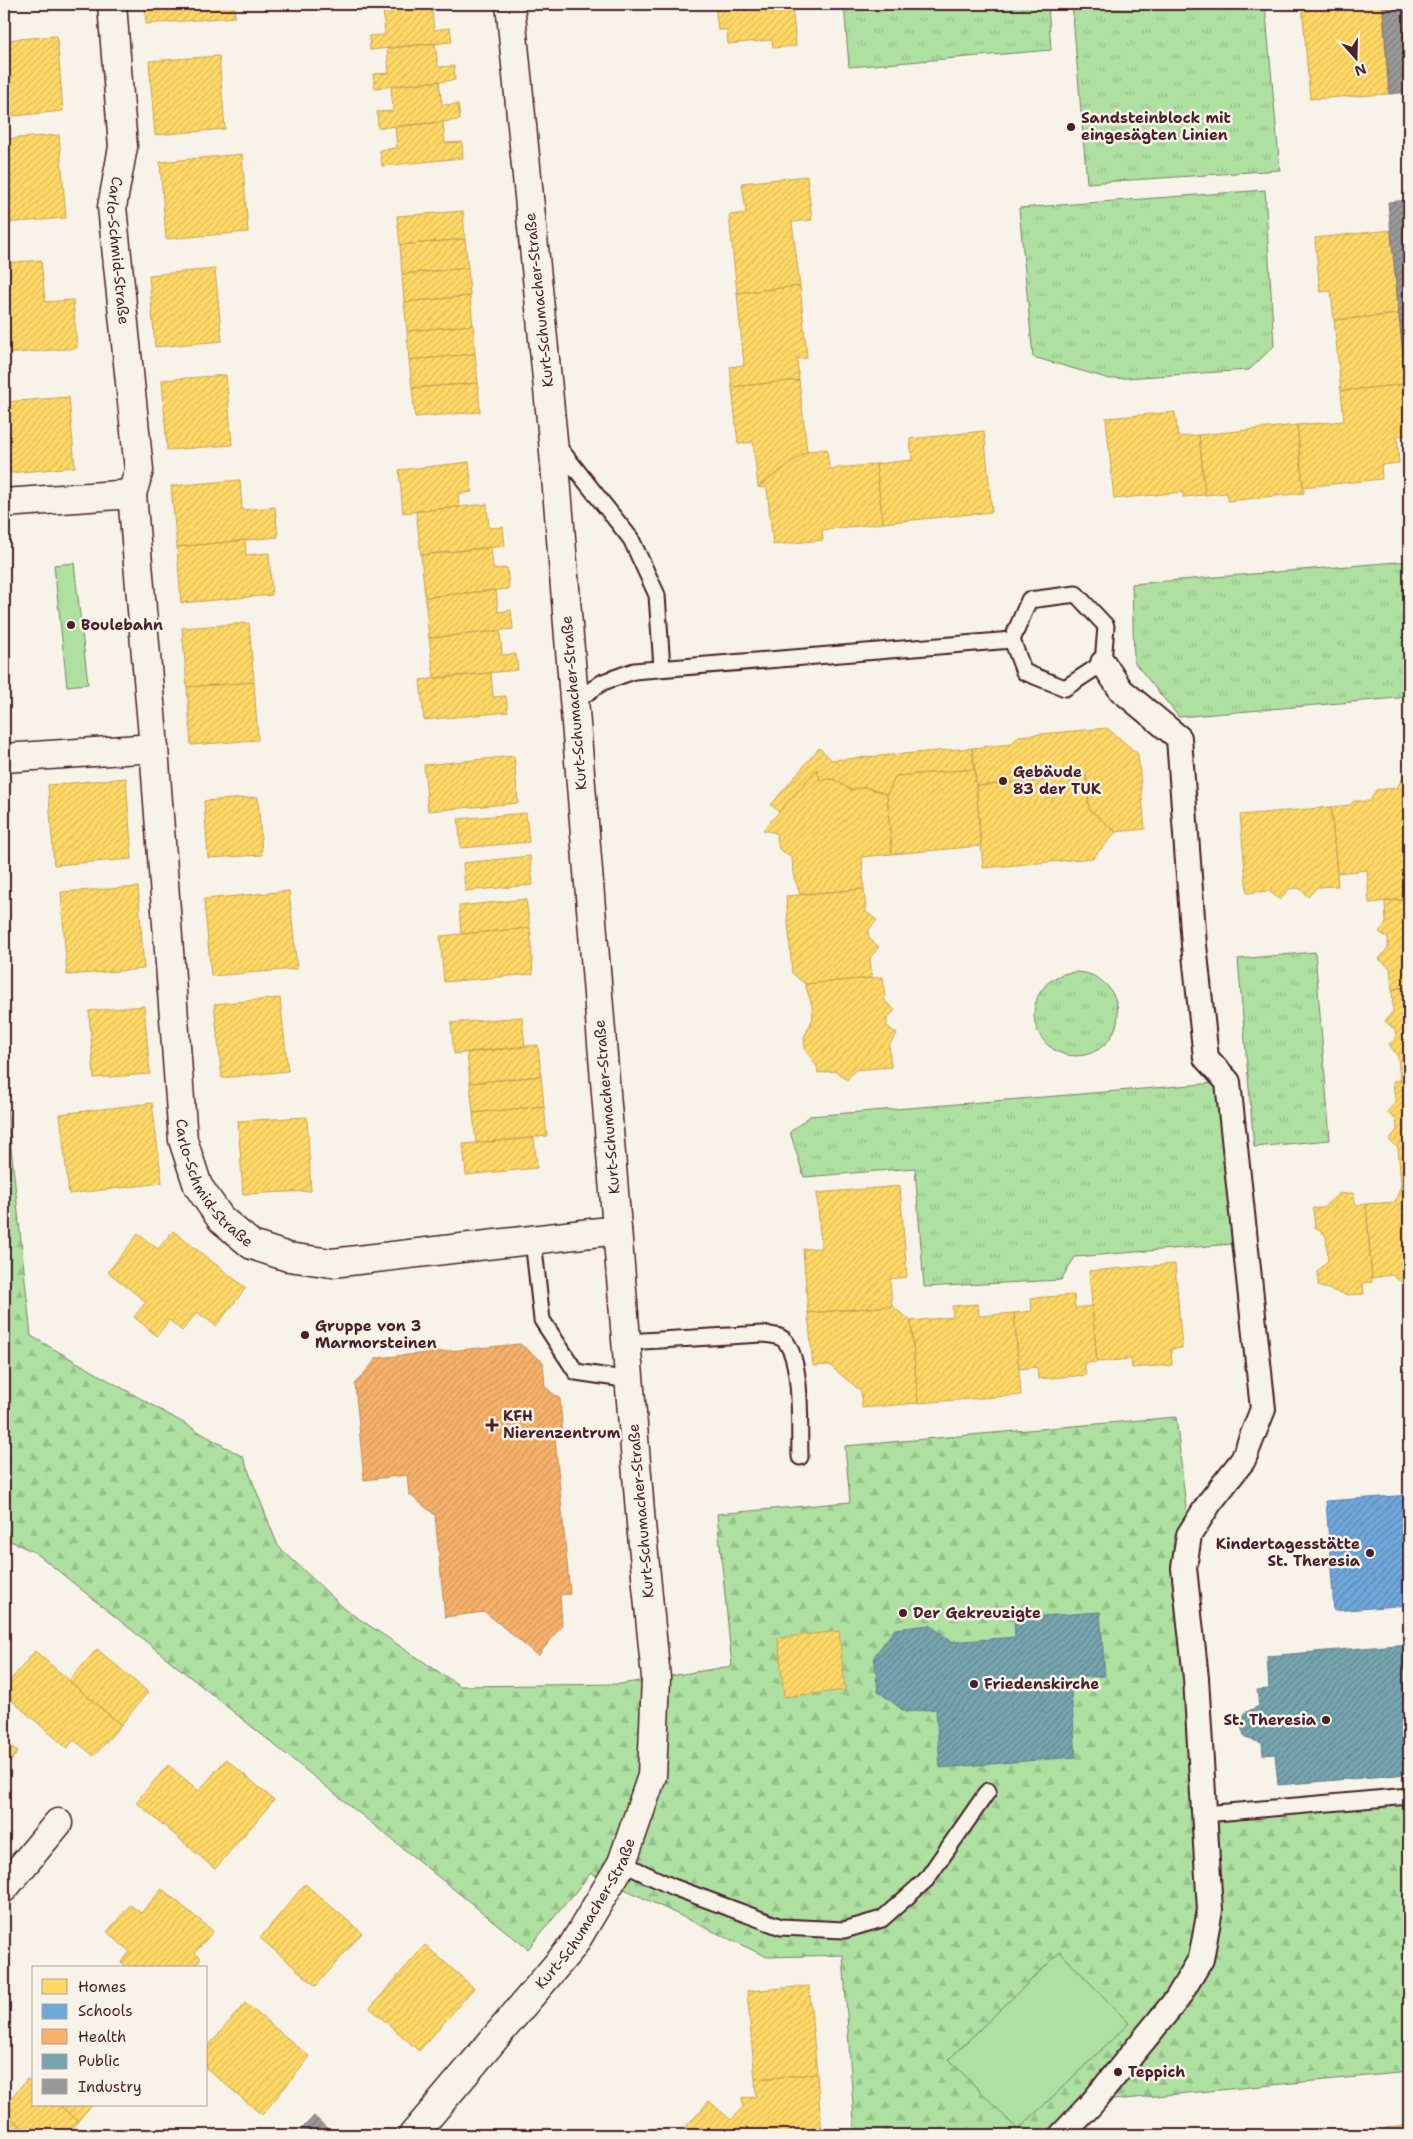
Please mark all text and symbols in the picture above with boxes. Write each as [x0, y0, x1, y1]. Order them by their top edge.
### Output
north arrow [1330, 32, 1380, 82]
text: N [1352, 60, 1369, 81]
place label: Sandsteinblock mit eingesägten Linien [1081, 108, 1231, 145]
marker: Sandsteinblock mit eingesägten Linien [1065, 121, 1077, 133]
street label: Carlo-Schmid-Straße [102, 175, 134, 325]
street label: Kurt-Schumacher-Straße [520, 212, 558, 388]
place label: Boulebahn [81, 615, 163, 635]
street label: Kurt-Schumacher-Straße [556, 615, 592, 791]
marker: Boulebahn [65, 619, 77, 631]
place label: Gebäude 83 der TUK [1013, 762, 1102, 799]
marker: Gebäude 83 der TUK [997, 775, 1009, 787]
street label: Kurt-Schumacher-Straße [589, 1019, 625, 1195]
street label: Carlo-Schmid-Straße [171, 1118, 257, 1252]
place label: Gruppe von 3 Marmorsteinen [315, 1316, 437, 1353]
marker: Gruppe von 3 Marmorsteinen [299, 1329, 311, 1341]
place label: KFH Nierenzentrum [503, 1406, 621, 1443]
marker: KFH Nierenzentrum [485, 1418, 499, 1432]
street label: Kurt-Schumacher-Straße [623, 1423, 659, 1599]
place label: Kindertagesstätte St. Theresia [1216, 1534, 1361, 1571]
marker: Kindertagesstätte St. Theresia [1364, 1547, 1376, 1559]
place label: Der Gekreuzigte [913, 1603, 1041, 1623]
marker: Der Gekreuzigte [897, 1607, 909, 1619]
place label: Friedenskirche [984, 1674, 1099, 1694]
marker: Friedenskirche [968, 1678, 980, 1690]
place label: St. Theresia [1224, 1710, 1317, 1730]
marker: St. Theresia [1320, 1714, 1332, 1726]
street label: Kurt-Schumacher-Straße [531, 1835, 640, 1993]
legend [32, 1966, 208, 2106]
text: Homes [78, 1977, 126, 1997]
text: Schools [78, 2001, 133, 2021]
text: Health [78, 2027, 126, 2047]
text: Public [78, 2051, 120, 2071]
place label: Teppich [1128, 2062, 1185, 2082]
marker: Teppich [1112, 2066, 1124, 2078]
text: Industry [78, 2077, 142, 2097]

